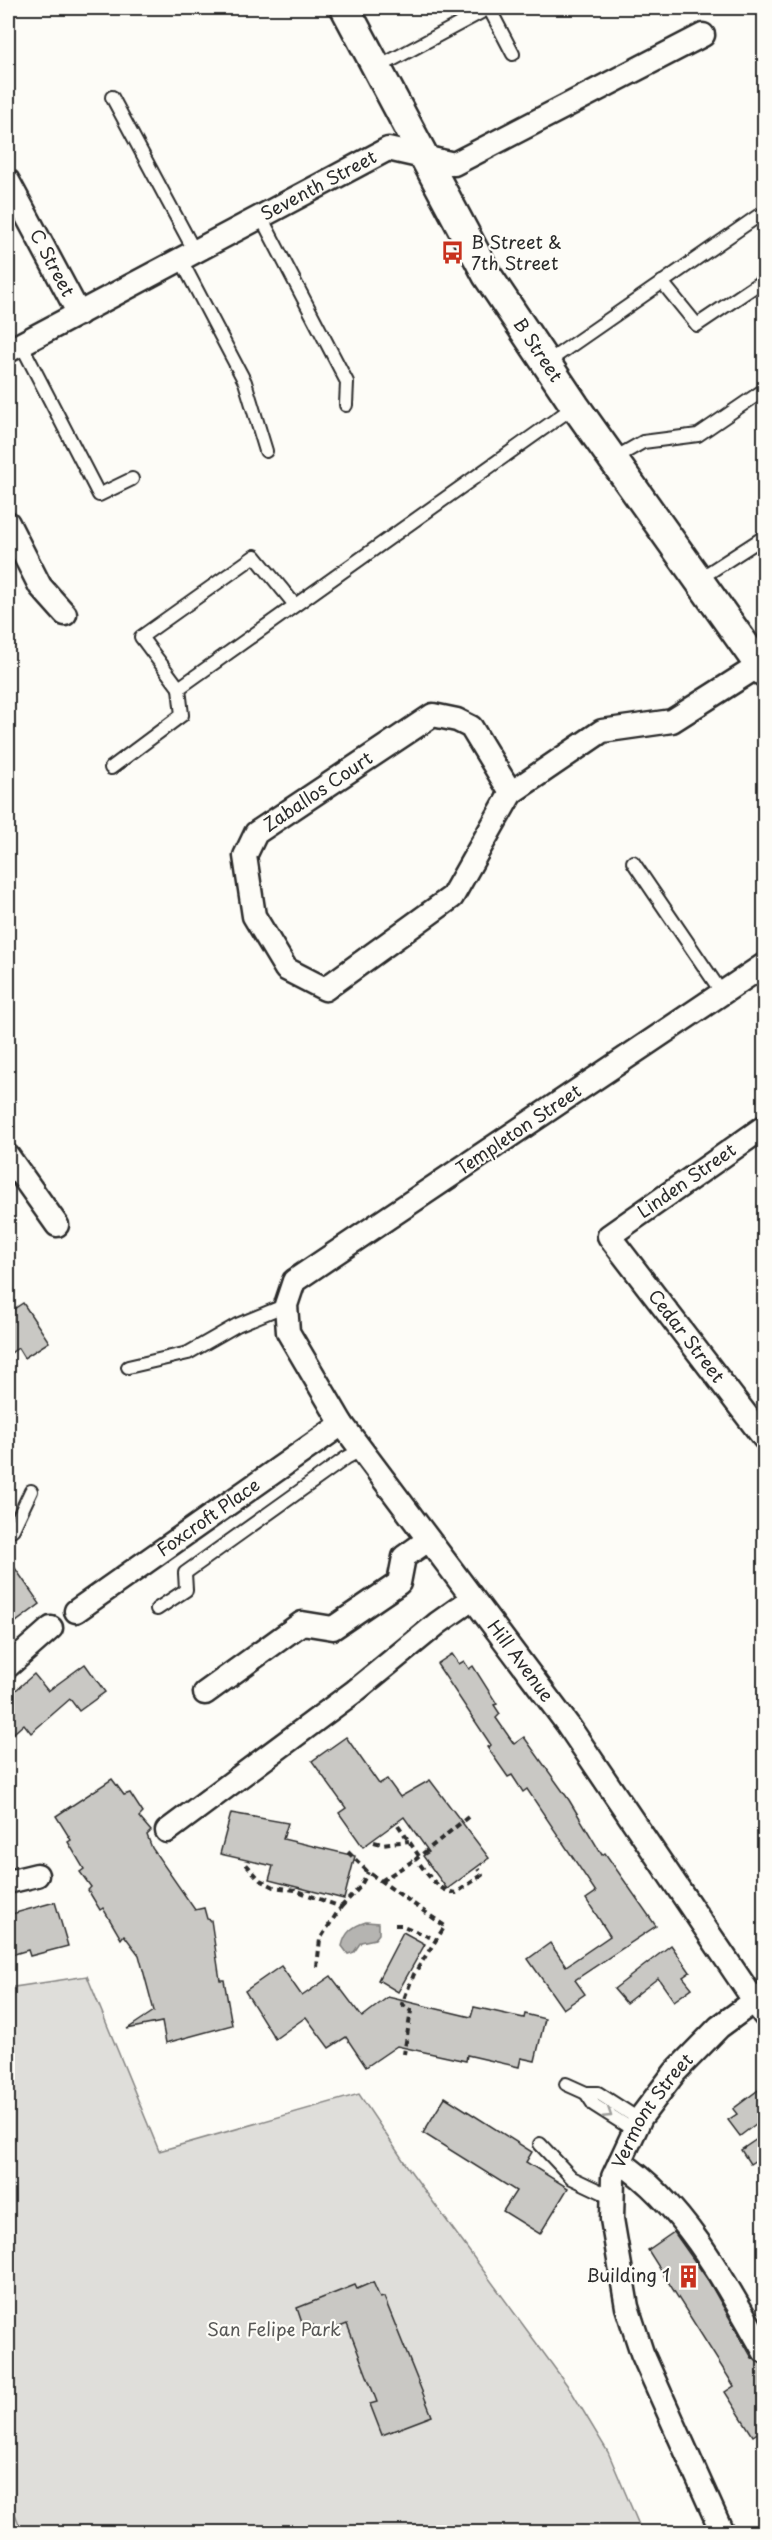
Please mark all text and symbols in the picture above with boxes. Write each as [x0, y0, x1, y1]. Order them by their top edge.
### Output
street label: Seventh Street [255, 143, 381, 226]
street label: C Street [24, 224, 82, 301]
place label: B Street & 7th Street [471, 228, 562, 276]
bus stop icon: B Street & 7th Street [440, 240, 466, 266]
street label: B Street [507, 312, 570, 387]
street label: Zaballos Court [257, 744, 377, 837]
street label: Templeton Street [450, 1077, 586, 1181]
street label: Linden Street [631, 1136, 741, 1224]
street label: Cedar Street [642, 1283, 732, 1388]
street label: Foxcroft Place [151, 1471, 265, 1562]
street label: Hill Avenue [482, 1614, 561, 1707]
street label: Vermont Street [604, 2046, 698, 2172]
one-way arrow [602, 2107, 613, 2118]
place label: Building 1 [586, 2261, 670, 2288]
building icon: Building 1 [675, 2263, 701, 2289]
park label: San Felipe Park [207, 2315, 341, 2342]

